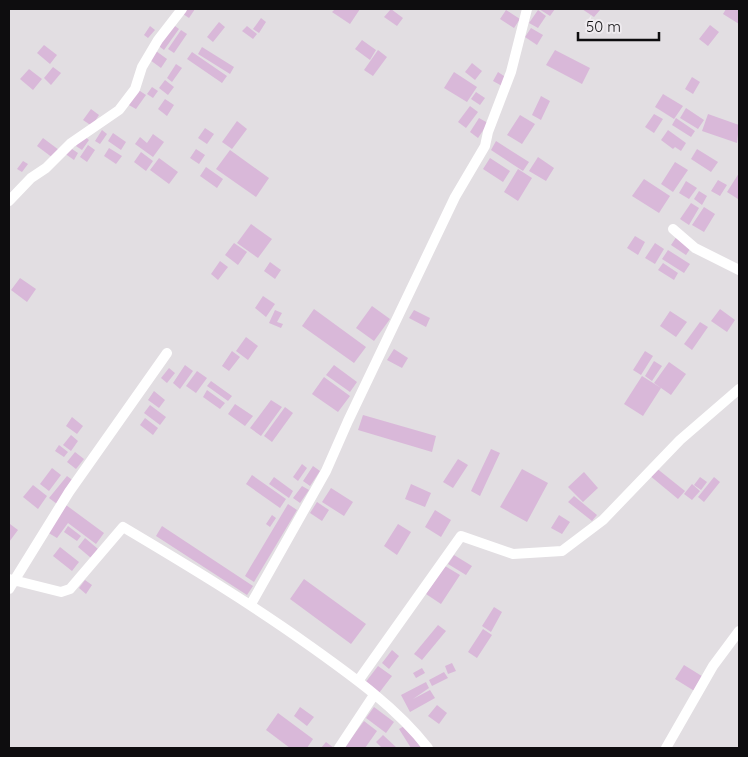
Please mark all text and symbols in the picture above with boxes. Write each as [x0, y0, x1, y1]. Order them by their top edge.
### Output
scale bar [578, 10, 659, 42]
text: 50 m [586, 17, 621, 36]

